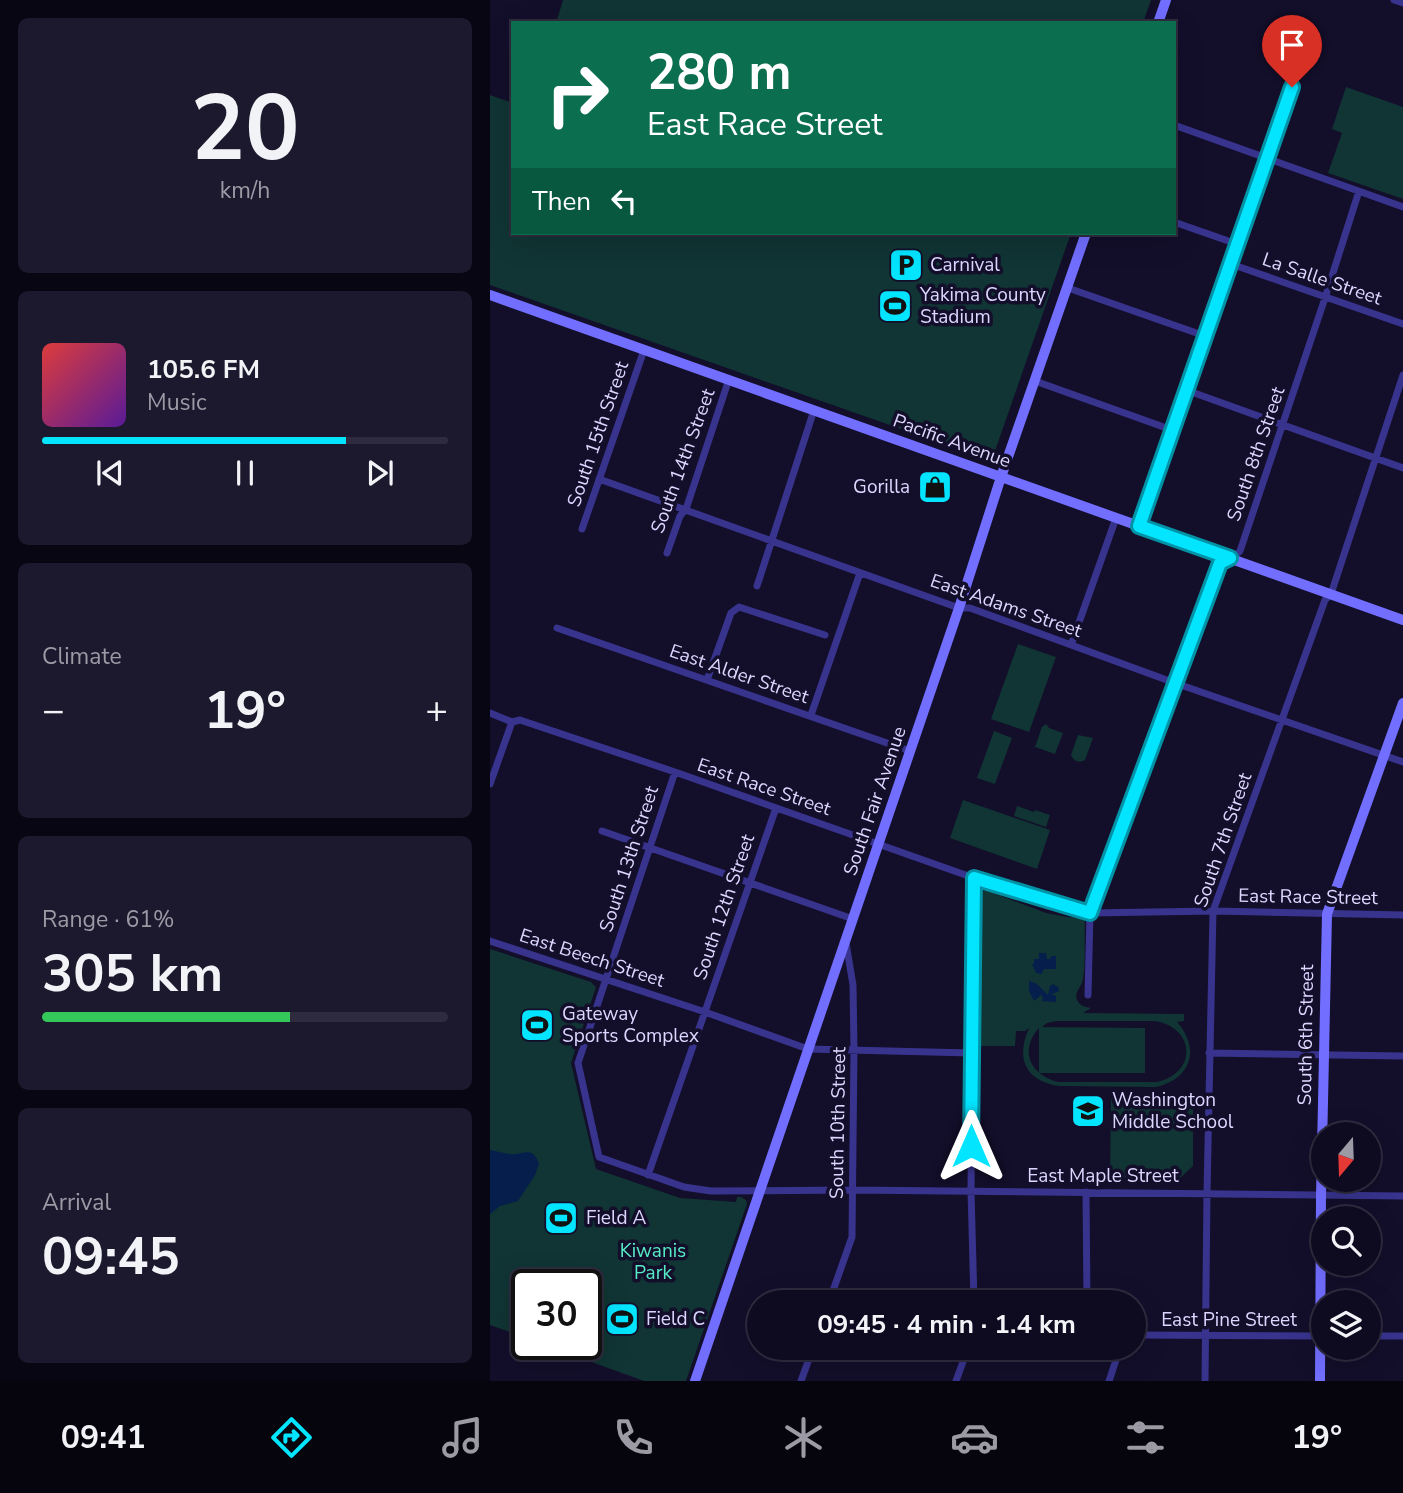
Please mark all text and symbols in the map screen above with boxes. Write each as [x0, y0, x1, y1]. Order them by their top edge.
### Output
pin [1262, 15, 1322, 87]
icon: arrive [1273, 26, 1311, 64]
text: 280 m [647, 39, 791, 106]
icon: right [532, 49, 623, 140]
text: 20 [190, 67, 300, 191]
text: East Race Street [647, 103, 882, 146]
text: km/h [220, 175, 270, 206]
icon: left [605, 182, 643, 220]
text: Then [532, 184, 591, 219]
parking icon: Carnival [887, 246, 925, 284]
street label: La Salle Street [1259, 246, 1386, 312]
place label: Carnival [930, 252, 1000, 278]
place label: Yakima County Stadium [919, 282, 1046, 330]
sports icon: Yakima County Stadium [876, 287, 914, 325]
text: 105.6 FM [147, 352, 260, 387]
street label: South 15th Street [561, 357, 635, 510]
street label: South 8th Street [1221, 383, 1291, 525]
street label: South 14th Street [645, 385, 721, 537]
text: Music [147, 387, 207, 418]
street label: Pacific Avenue [889, 408, 1015, 474]
icon: previous [91, 454, 129, 492]
icon: pause [226, 454, 264, 492]
icon: next [361, 454, 399, 492]
shop icon: Gorilla [916, 468, 954, 506]
place label: Gorilla [853, 474, 910, 500]
street label: East Adams Street [927, 568, 1086, 644]
street label: East Alder Street [666, 638, 812, 710]
text: Climate [42, 641, 122, 672]
text: 19° [204, 675, 286, 746]
text: − [42, 685, 65, 736]
text: + [425, 685, 448, 736]
street label: South Fair Avenue [837, 723, 913, 879]
street label: East Race Street [694, 752, 835, 822]
street label: South 7th Street [1188, 769, 1258, 911]
street label: South 13th Street [593, 782, 665, 935]
street label: South 12th Street [687, 830, 761, 983]
street label: East Race Street [1238, 883, 1378, 911]
text: Range · 61% [42, 904, 174, 935]
street label: East Beech Street [516, 922, 668, 994]
text: 305 km [42, 938, 223, 1009]
street label: South 6th Street [1292, 964, 1320, 1106]
place label: Gateway Sports Complex [562, 1001, 699, 1049]
sports icon: Gateway Sports Complex [518, 1006, 556, 1044]
street label: South 10th Street [824, 1046, 852, 1199]
place label: Washington Middle School [1112, 1087, 1234, 1135]
school or university icon: Washington Middle School [1069, 1092, 1107, 1130]
position arrow [934, 1109, 1008, 1183]
north arrow [1311, 1122, 1381, 1192]
map controls [1311, 1122, 1381, 1360]
street label: East Maple Street [1027, 1163, 1179, 1189]
text: Arrival [42, 1187, 111, 1218]
sports icon: Field A [542, 1199, 580, 1237]
place label: Field A [586, 1205, 646, 1231]
button: search [1311, 1206, 1381, 1276]
text: 09:45 [42, 1221, 180, 1292]
park label: Kiwanis Park [620, 1238, 686, 1286]
speed limit sign: 30 [511, 1269, 602, 1360]
button: layers [1311, 1290, 1381, 1360]
sports icon: Field C [603, 1300, 641, 1338]
place label: Field C [646, 1306, 705, 1332]
text: 09:45 · 4 min · 1.4 km [817, 1307, 1076, 1342]
street label: East Pine Street [1161, 1307, 1297, 1333]
icon: directions [267, 1413, 316, 1462]
icon: music [438, 1413, 487, 1462]
icon: phone [609, 1413, 658, 1462]
icon: climate [779, 1413, 828, 1462]
icon: car [950, 1413, 999, 1462]
icon: filters [1121, 1413, 1170, 1462]
text: 09:41 [61, 1416, 146, 1459]
text: 19° [1292, 1416, 1342, 1459]

